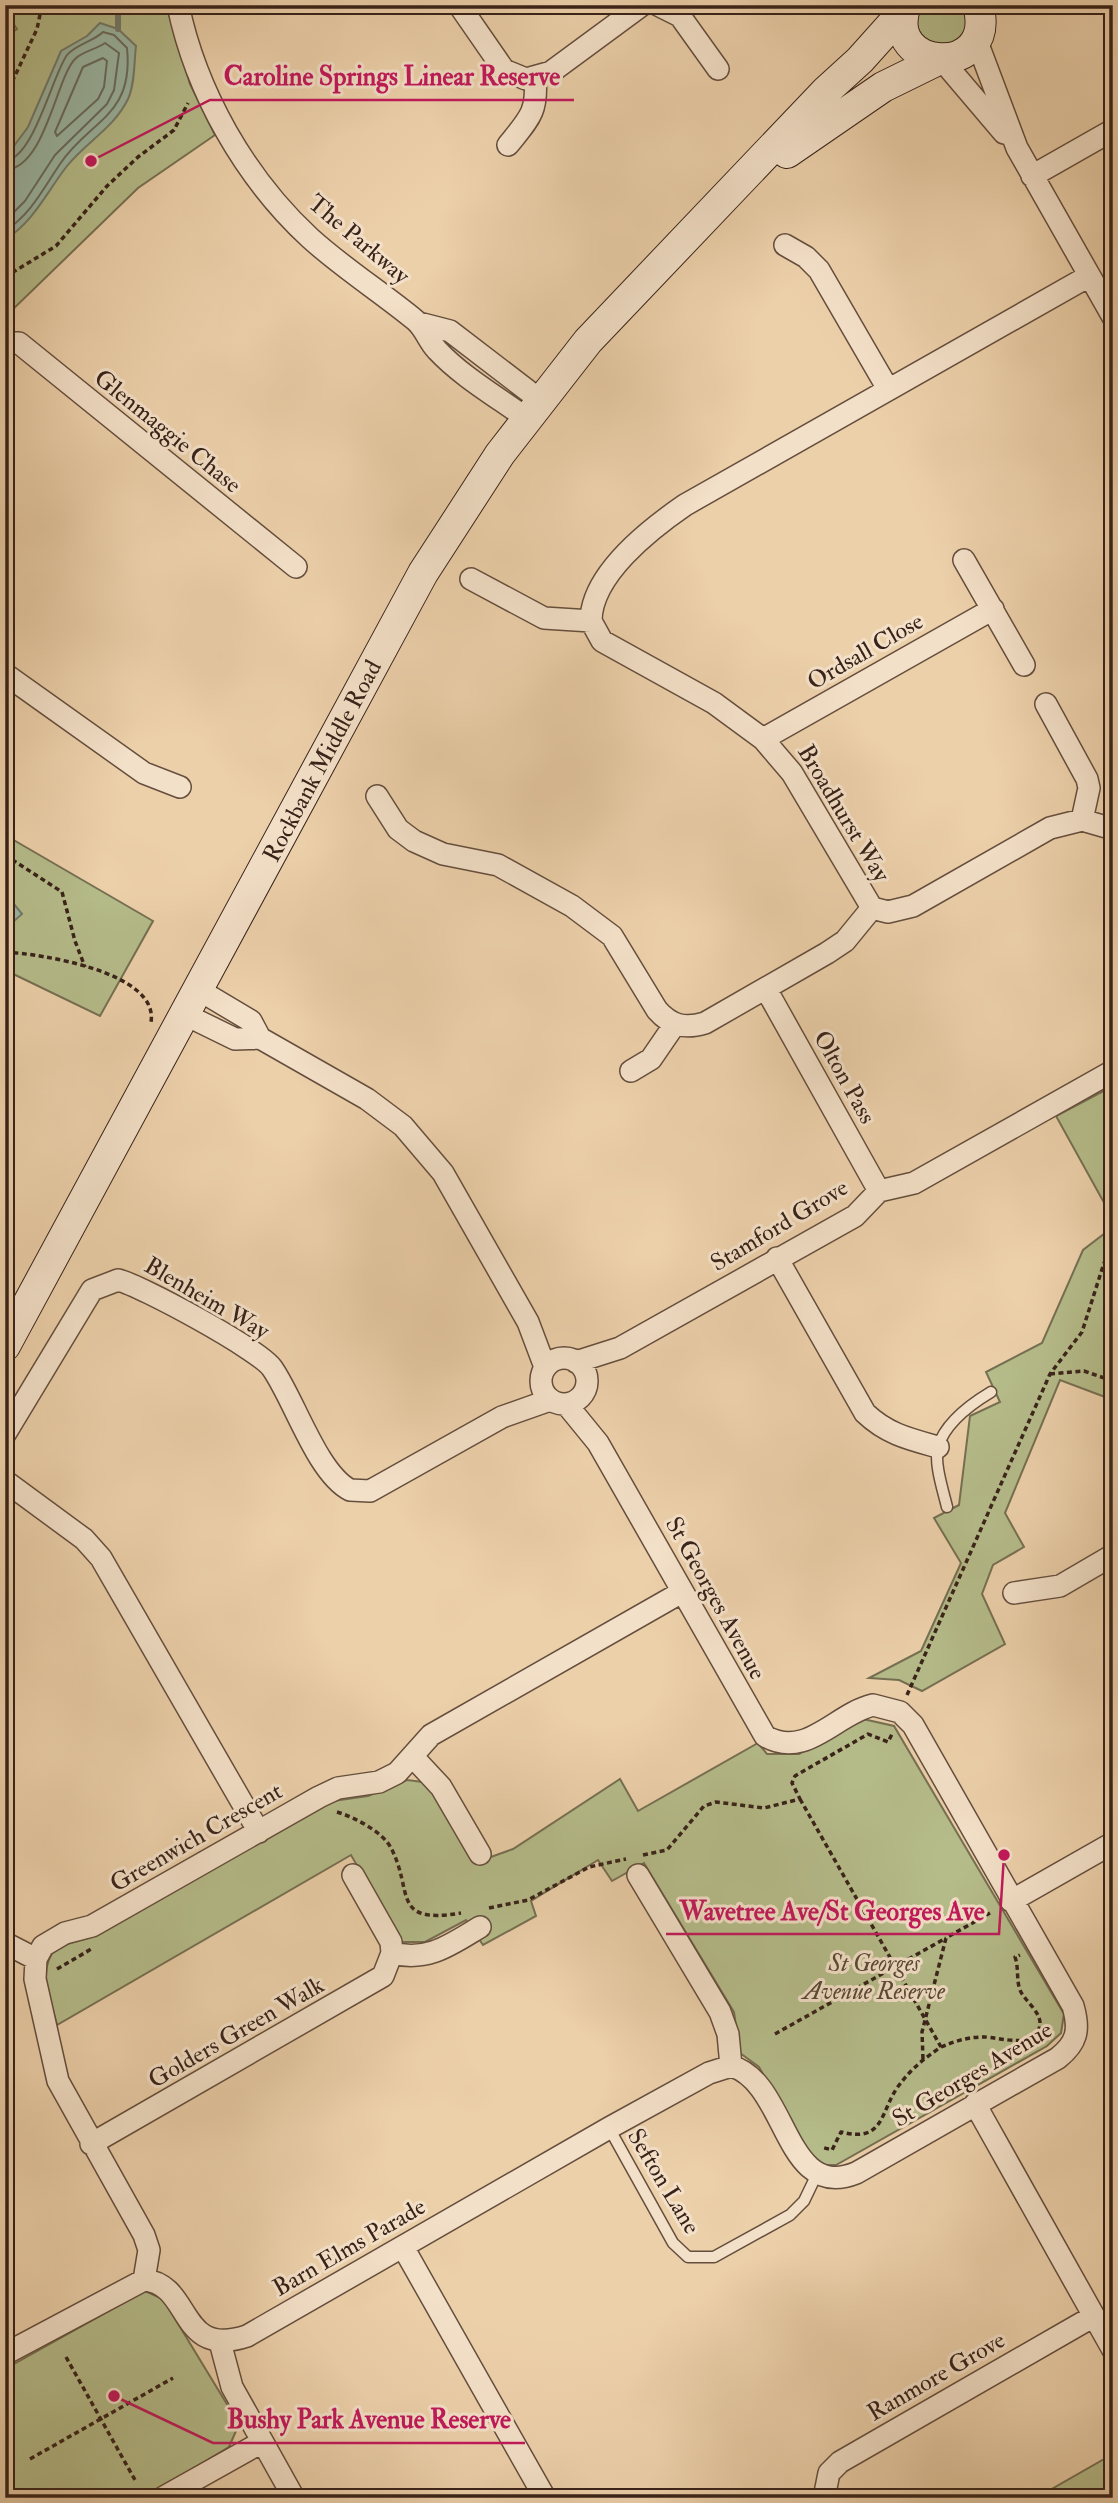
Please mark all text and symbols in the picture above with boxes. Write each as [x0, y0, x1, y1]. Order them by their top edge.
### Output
callout: Caroline Springs Linear Reserve [210, 53, 574, 100]
text: Caroline Springs Linear Reserve [224, 61, 560, 94]
street label: The Parkway [301, 188, 416, 291]
street label: Glenmaggie Chase [88, 363, 248, 500]
street label: Ordsall Close [802, 606, 929, 697]
street label: Rockbank Middle Road [256, 655, 389, 868]
street label: Broadhurst Way [790, 739, 897, 888]
street label: Olton Pass [806, 1025, 883, 1129]
street label: Stamford Grove [705, 1172, 854, 1279]
street label: Blenheim Way [139, 1250, 275, 1347]
street label: St Georges Avenue [658, 1511, 773, 1685]
street label: Greenwich Crescent [105, 1775, 288, 1899]
callout: Wavetree Ave/St Georges Ave [666, 1887, 999, 1934]
text: Wavetree Ave/St Georges Ave [679, 1896, 985, 1929]
park label: St Georges Avenue Reserve [800, 1948, 946, 2007]
street label: Golders Green Walk [143, 1969, 330, 2095]
street label: St Georges Avenue [887, 2014, 1058, 2134]
street label: Sefton Lane [620, 2123, 707, 2240]
street label: Barn Elms Parade [267, 2191, 431, 2304]
street label: Ranmore Grove [862, 2325, 1011, 2428]
callout: Bushy Park Avenue Reserve [213, 2396, 525, 2443]
text: Bushy Park Avenue Reserve [227, 2404, 511, 2437]

